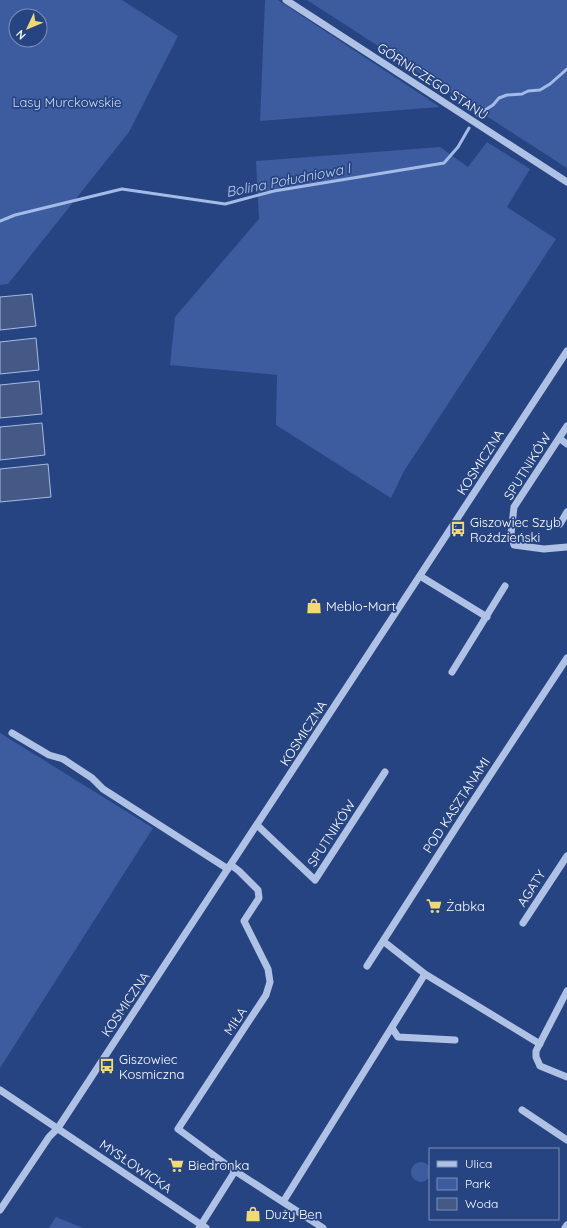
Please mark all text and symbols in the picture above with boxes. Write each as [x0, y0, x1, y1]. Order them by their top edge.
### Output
north arrow [8, 8, 48, 48]
text: N [13, 27, 29, 43]
street label: GÓRNICZEGO STANU [375, 39, 491, 123]
park label: Lasy Murckowskie [13, 94, 121, 110]
water label: Bolina Południowa I [224, 159, 353, 201]
street label: KOSMICZNA [453, 426, 507, 498]
street label: SPUTNIKÓW [500, 429, 554, 503]
place label: Giszowiec Szyb Roździeński [470, 514, 561, 545]
bus stop icon: Giszowiec Szyb Roździeński [449, 520, 467, 538]
shop icon: Meblo-Mart [305, 597, 323, 615]
place label: Meblo-Mart [326, 598, 396, 614]
street label: KOSMICZNA [276, 697, 330, 769]
street label: POD KASZTANAMI [419, 754, 493, 856]
street label: SPUTNIKÓW [304, 796, 359, 869]
street label: AGATY [513, 866, 549, 909]
supermarket icon: Żabka [425, 897, 443, 915]
place label: Żabka [446, 898, 485, 914]
street label: KOSMICZNA [98, 968, 153, 1039]
street label: MIŁA [220, 1004, 250, 1038]
place label: Giszowiec Kosmiczna [119, 1051, 184, 1082]
bus stop icon: Giszowiec Kosmiczna [98, 1057, 116, 1075]
street label: MYSŁOWICKA [97, 1136, 176, 1196]
legend [429, 1148, 559, 1220]
supermarket icon: Biedronka [167, 1156, 185, 1174]
text: Ulica [465, 1156, 492, 1171]
place label: Biedronka [188, 1157, 249, 1173]
text: Park [465, 1176, 490, 1191]
text: Woda [465, 1196, 498, 1211]
shop icon: Duży Ben [244, 1205, 262, 1223]
place label: Duży Ben [265, 1206, 322, 1222]

